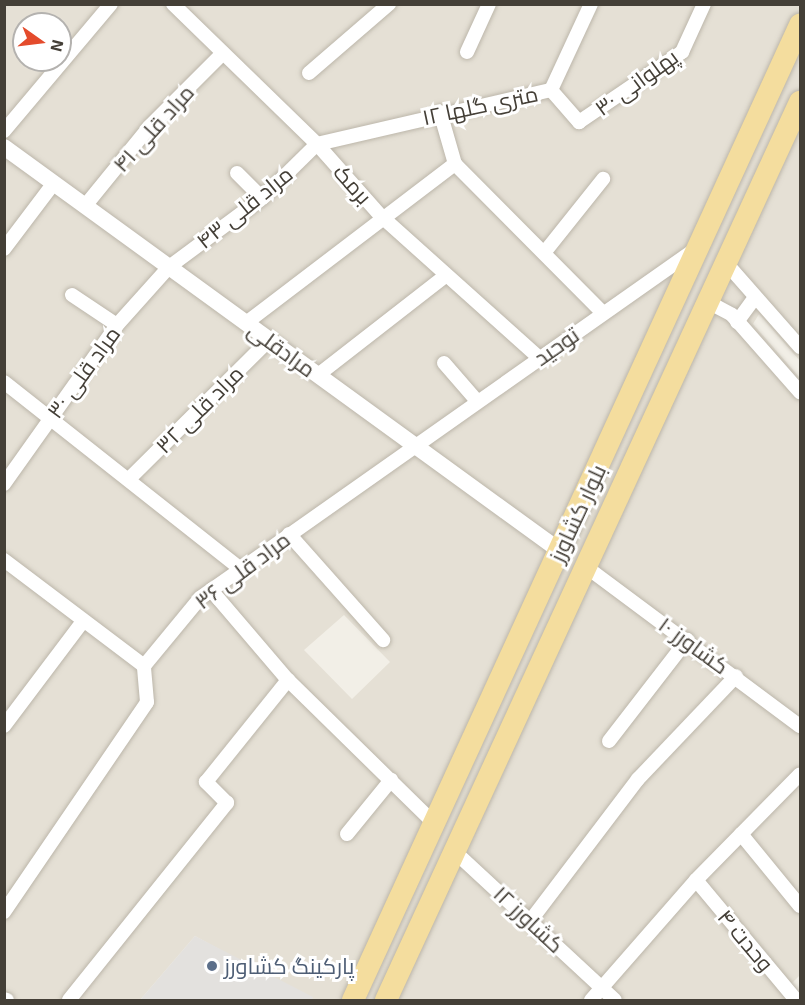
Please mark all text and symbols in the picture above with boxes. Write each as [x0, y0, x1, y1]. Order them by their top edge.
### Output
north arrow [12, 12, 72, 72]
text: N [47, 38, 69, 54]
street label: پهلوانی ۳۰ [589, 43, 683, 121]
street label: مراد قلی ۴۱ [107, 79, 199, 177]
street label: ۱۲ متری گلها [420, 80, 540, 130]
street label: برمک [328, 159, 378, 209]
street label: مراد قلی ۴۳ [191, 160, 297, 254]
street label: مرادقلی [243, 316, 321, 382]
street label: مراد قلی ۳۰ [41, 321, 125, 423]
street label: توحید [528, 321, 584, 371]
street label: مراد قلی ۳۲ [150, 360, 248, 458]
street label: بلوار کشاورز [543, 460, 611, 566]
street label: مراد قلی ۳۶ [189, 526, 295, 614]
street label: کشاورز ۱۰ [654, 611, 734, 679]
street label: کشاورز ۱۲ [489, 880, 569, 958]
street label: وحدت ۴ [712, 904, 780, 976]
place label: پارکینگ کشاورز [224, 953, 354, 979]
marker: پارکینگ کشاورز [205, 959, 219, 973]

